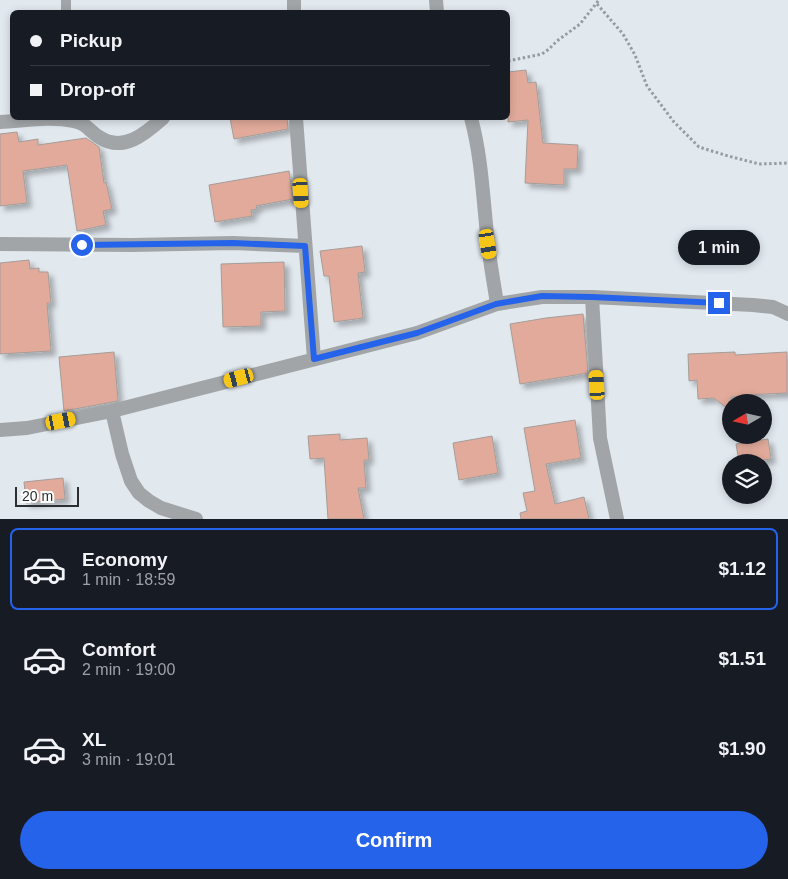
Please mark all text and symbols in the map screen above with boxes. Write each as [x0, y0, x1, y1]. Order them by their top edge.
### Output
text: Pickup [60, 30, 122, 51]
text: Drop-off [60, 79, 135, 100]
car [292, 178, 309, 208]
car [478, 228, 497, 260]
callout: 1 min [678, 230, 760, 266]
route start [71, 234, 93, 256]
text: 1 min [698, 239, 740, 256]
route end [708, 292, 730, 314]
car [222, 367, 255, 389]
car [588, 370, 605, 400]
north arrow [722, 394, 772, 444]
map controls [722, 394, 772, 504]
car [44, 411, 77, 431]
button: layers [722, 454, 772, 504]
scale bar [15, 484, 79, 507]
text: 20 m [22, 488, 53, 504]
icon: car [22, 547, 67, 592]
text: Economy [82, 549, 168, 570]
text: $1.12 [718, 558, 766, 579]
text: 1 min · 18:59 [82, 571, 175, 588]
icon: car [22, 637, 67, 682]
text: Comfort [82, 639, 156, 660]
text: $1.51 [718, 648, 766, 669]
text: 2 min · 19:00 [82, 661, 175, 678]
icon: car [22, 727, 67, 772]
text: XL [82, 729, 106, 750]
text: $1.90 [718, 738, 766, 759]
text: 3 min · 19:01 [82, 751, 175, 768]
button: Confirm [20, 811, 768, 869]

